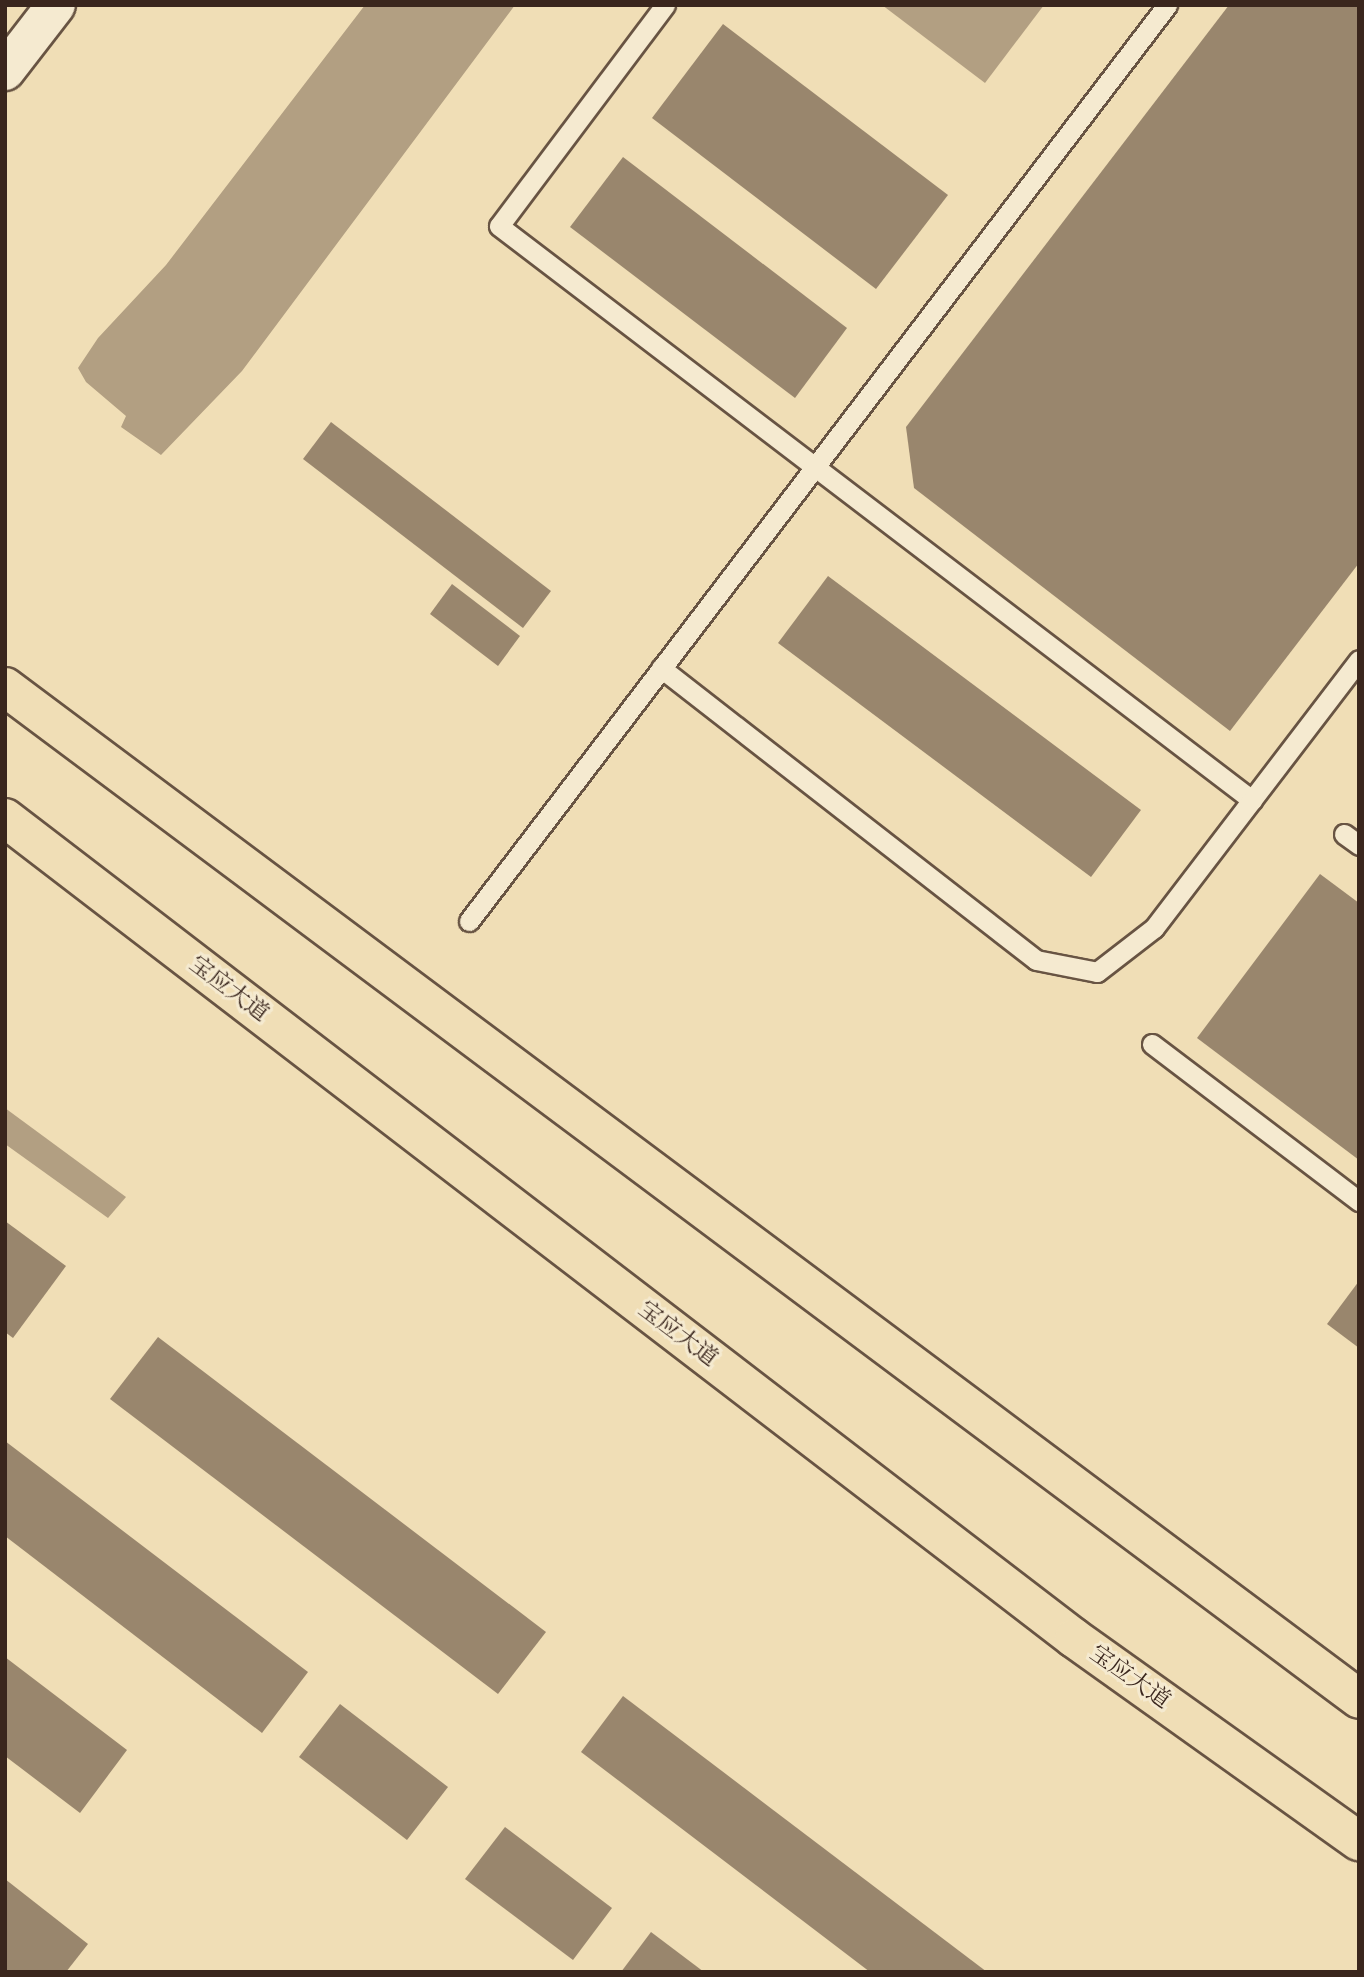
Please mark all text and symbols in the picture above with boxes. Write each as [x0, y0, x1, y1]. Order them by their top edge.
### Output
street label: 宝应大道 [184, 950, 274, 1028]
street label: 宝应大道 [633, 1295, 723, 1373]
street label: 宝应大道 [1084, 1639, 1176, 1715]

